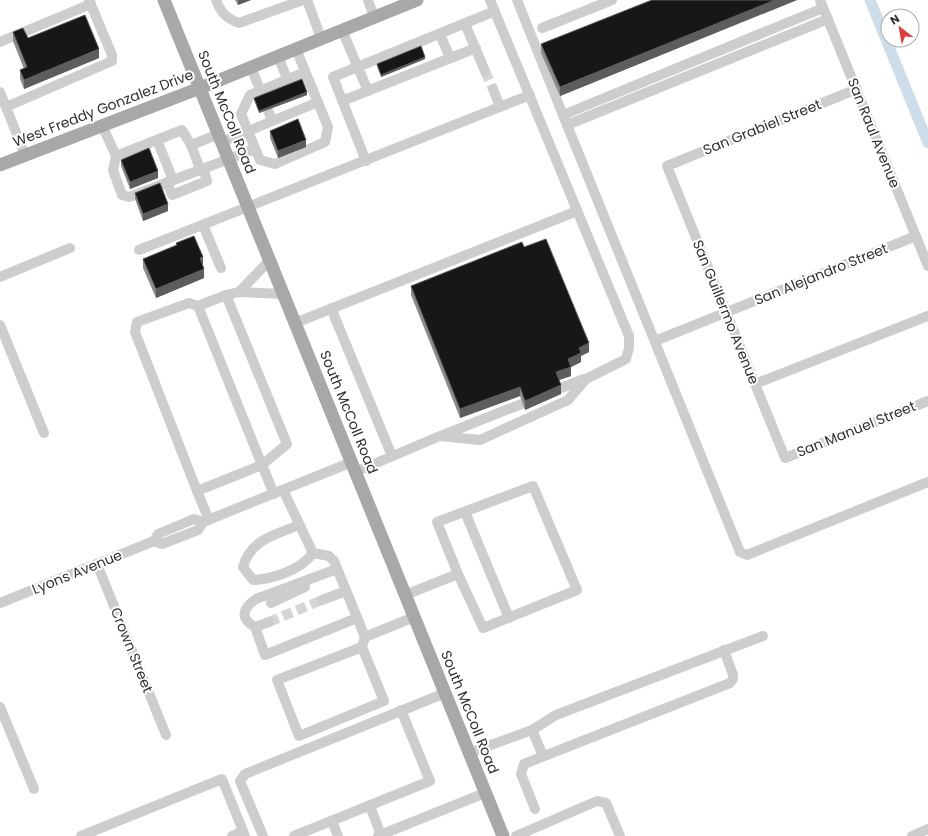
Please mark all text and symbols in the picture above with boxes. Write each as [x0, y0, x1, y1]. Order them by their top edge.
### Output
north arrow [880, 8, 920, 48]
text: N [887, 10, 903, 28]
street label: South McColl Road [193, 47, 261, 177]
street label: West Freddy Gonzalez Drive [10, 64, 196, 152]
street label: San Raul Avenue [843, 75, 905, 191]
street label: San Grabiel Street [700, 94, 824, 160]
street label: San Guillermo Avenue [688, 237, 764, 388]
street label: San Alejandro Street [751, 238, 891, 310]
street label: South McColl Road [315, 347, 383, 477]
street label: San Manuel Street [794, 396, 918, 462]
street label: Lyons Avenue [29, 545, 125, 599]
street label: Crown Street [106, 604, 158, 696]
street label: South McColl Road [436, 647, 504, 777]

